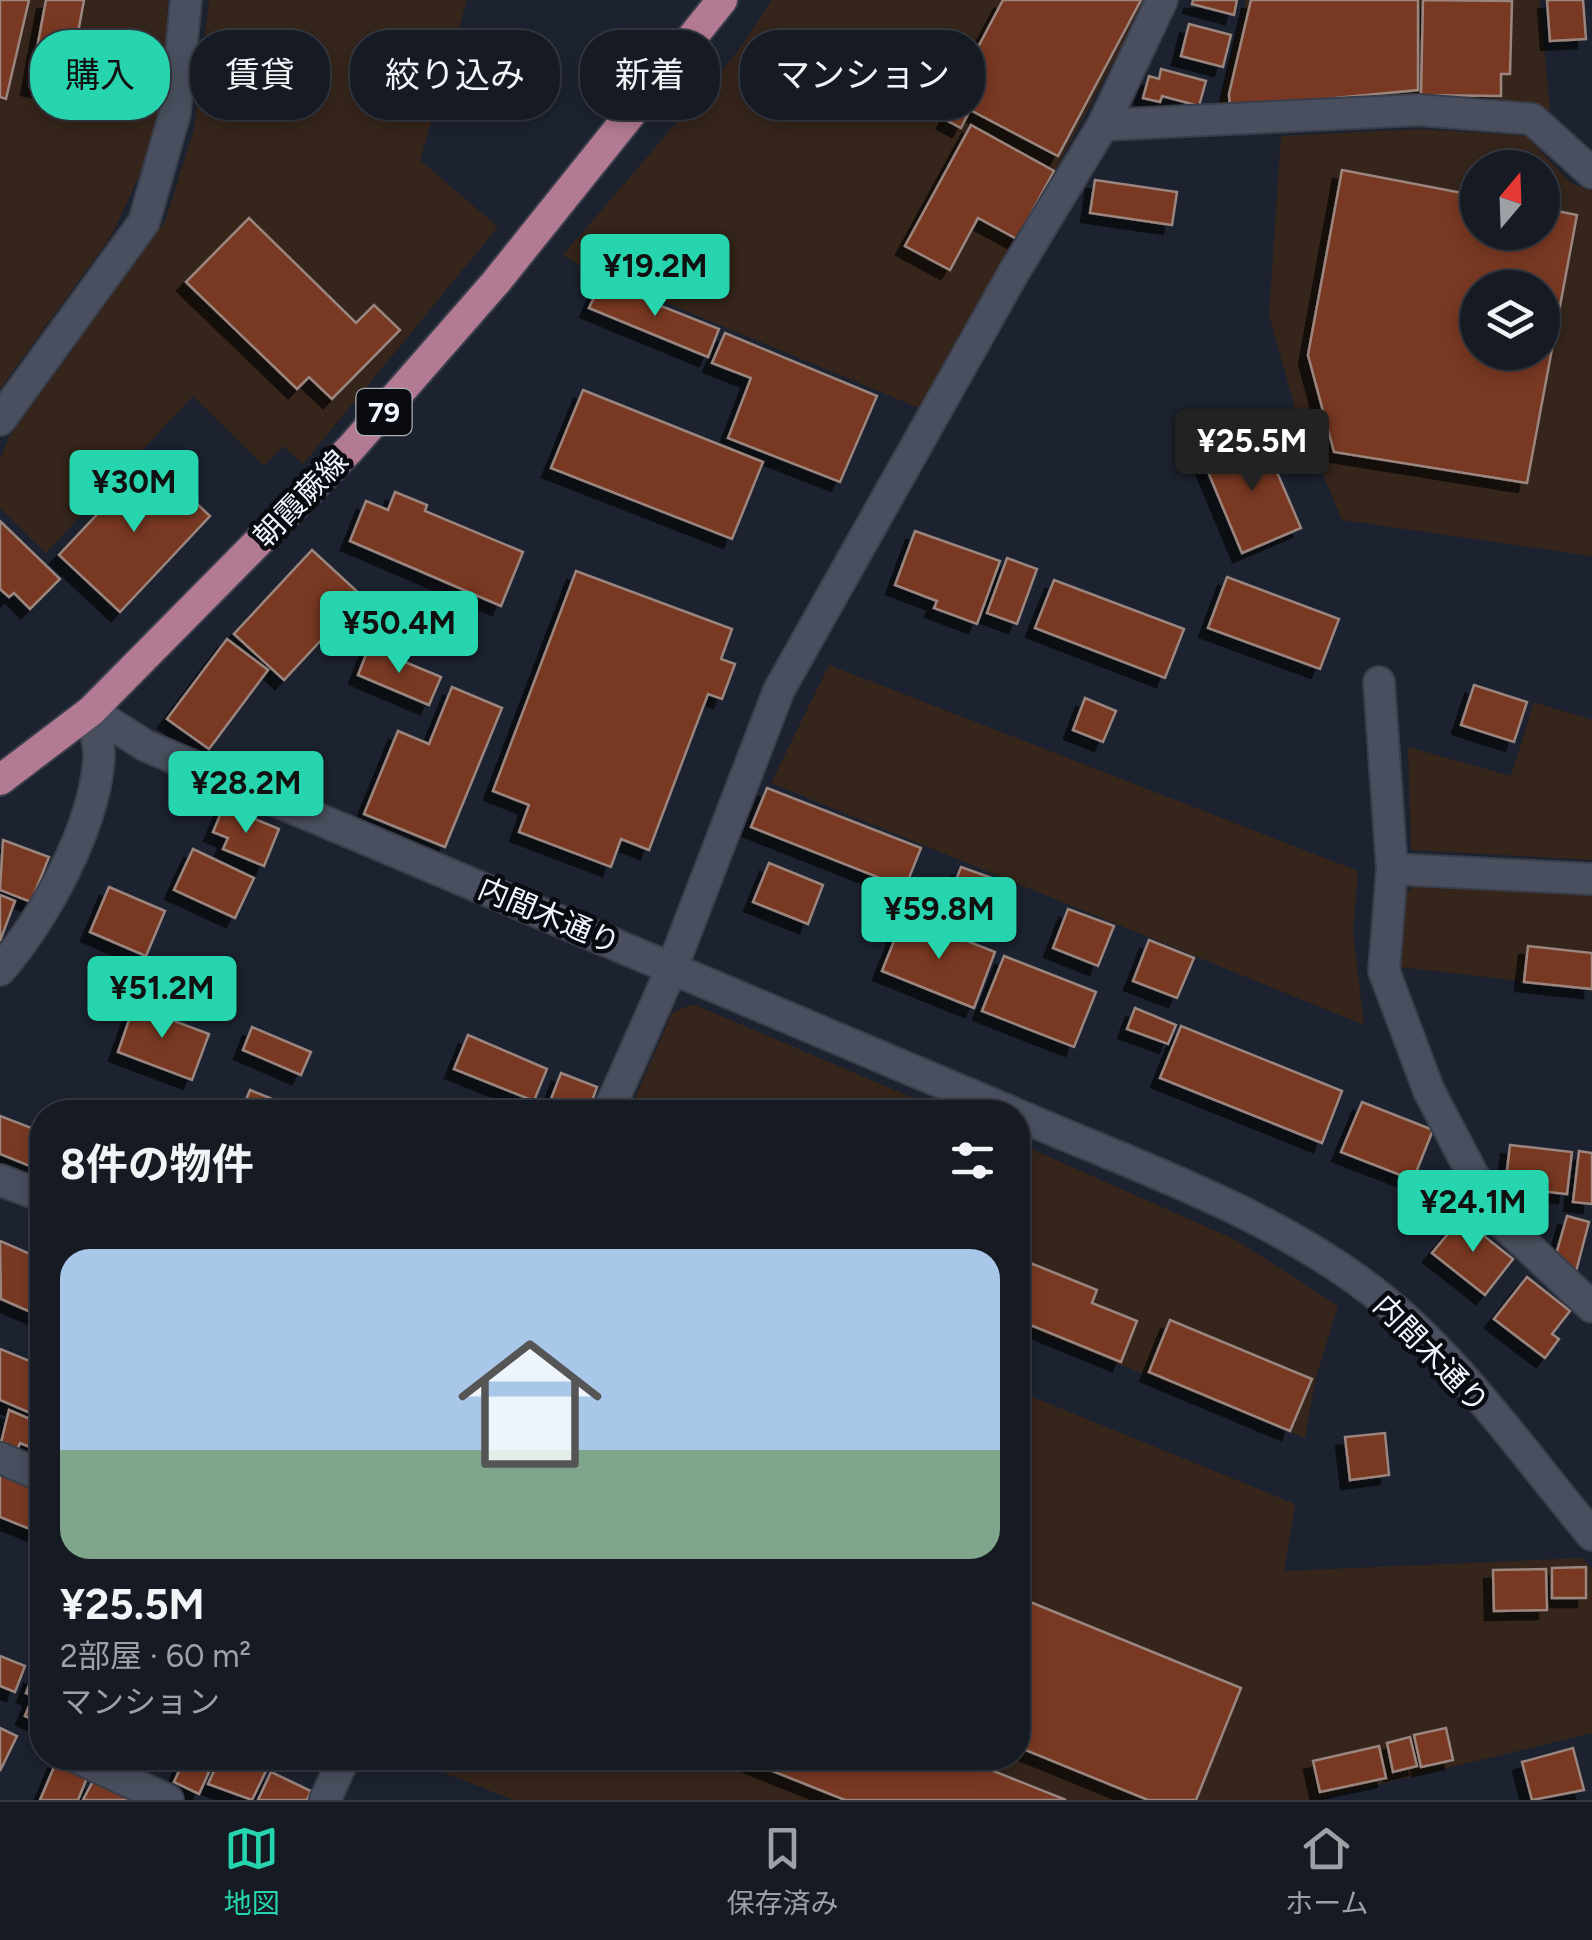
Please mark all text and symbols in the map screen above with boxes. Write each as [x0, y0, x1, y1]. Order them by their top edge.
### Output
chip: 購入 [30, 30, 170, 120]
chip: 賃貸 [190, 30, 330, 120]
chip: 絞り込み [350, 30, 560, 120]
chip: 新着 [580, 30, 720, 120]
chip: マンション [740, 30, 985, 120]
north arrow [1460, 150, 1560, 250]
map controls [1460, 150, 1560, 370]
pin: ¥19.2M [574, 234, 736, 319]
text: ¥19.2M [602, 247, 708, 285]
button: layers [1460, 270, 1560, 370]
road number: 79 [356, 389, 412, 435]
pin: ¥25.5M [1171, 409, 1333, 494]
text: ¥25.5M [1197, 422, 1307, 460]
street label: 朝霞蕨線 [246, 443, 356, 555]
pin: ¥30M [75, 450, 193, 535]
text: ¥30M [91, 463, 177, 501]
pin: ¥50.4M [318, 591, 480, 676]
text: ¥50.4M [342, 604, 456, 642]
pin: ¥28.2M [165, 751, 327, 836]
text: ¥28.2M [190, 764, 302, 802]
street label: 内間木通り [473, 869, 625, 962]
pin: ¥59.8M [858, 877, 1020, 962]
text: ¥59.8M [883, 890, 995, 928]
pin: ¥51.2M [81, 956, 243, 1041]
text: ¥51.2M [109, 969, 215, 1007]
icon: filters [945, 1133, 1000, 1188]
text: 8件の物件 [60, 1139, 254, 1190]
pin: ¥24.1M [1392, 1170, 1554, 1255]
text: ¥24.1M [1420, 1183, 1526, 1221]
street label: 内間木通り [1366, 1287, 1497, 1420]
icon: home [440, 1314, 620, 1494]
text: ¥25.5M [60, 1579, 205, 1630]
text: 2部屋 · 60 m² [60, 1637, 251, 1675]
text: マンション [60, 1683, 220, 1721]
tab: 地図 [223, 1821, 279, 1921]
tab: 保存済み [726, 1821, 838, 1921]
tab: ホーム [1285, 1821, 1369, 1921]

